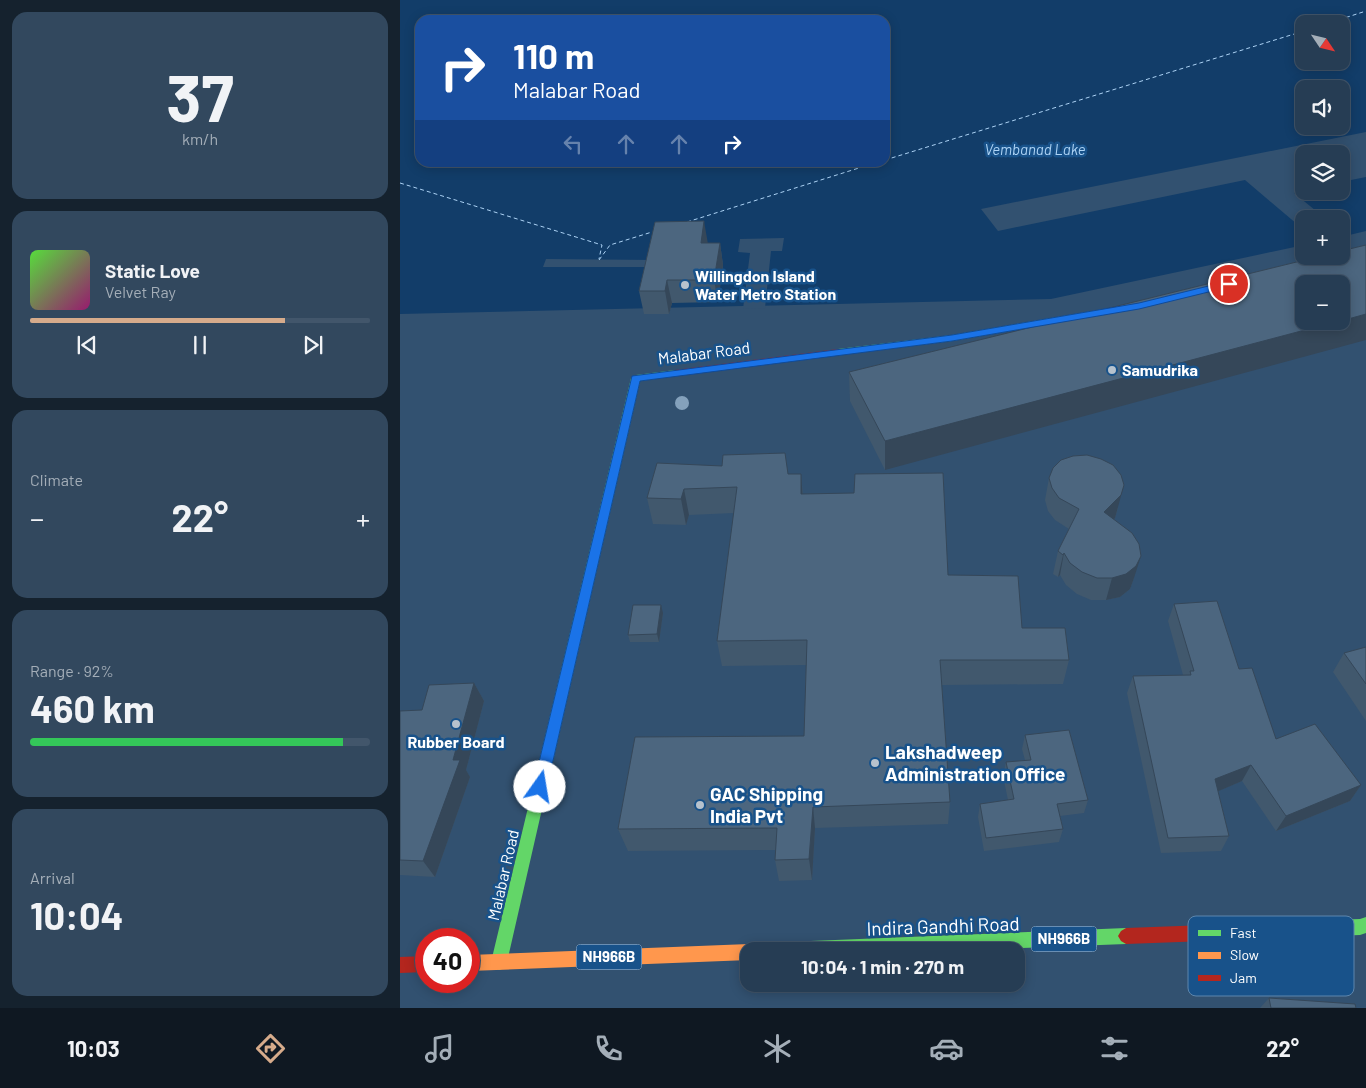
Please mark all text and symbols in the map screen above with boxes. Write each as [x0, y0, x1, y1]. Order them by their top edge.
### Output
north arrow [1295, 15, 1350, 70]
map controls [1295, 15, 1350, 330]
text: 110 m [513, 34, 594, 76]
icon: right [430, 35, 495, 100]
text: 37 [166, 57, 234, 135]
text: Malabar Road [513, 76, 641, 102]
button: sound [1295, 80, 1350, 135]
text: km/h [182, 129, 218, 148]
icon: left [559, 130, 587, 158]
icon: ahead [612, 130, 640, 158]
icon: ahead [665, 130, 693, 158]
icon: right [718, 130, 746, 158]
water label: Vembanad Lake [984, 140, 1086, 158]
button: layers [1295, 145, 1350, 200]
button: + [1295, 210, 1350, 265]
text: Static Love [105, 259, 200, 282]
pin [1208, 263, 1250, 305]
place label: Willingdon Island Water Metro Station [695, 266, 836, 303]
icon: arrive [1215, 270, 1243, 298]
button: − [1295, 275, 1350, 330]
marker: Willingdon Island Water Metro Station [679, 279, 691, 291]
text: Velvet Ray [105, 282, 176, 301]
icon: previous [73, 331, 101, 359]
icon: pause [186, 331, 214, 359]
icon: next [299, 331, 327, 359]
street label: Malabar Road [657, 337, 751, 368]
place label: Samudrika [1122, 360, 1198, 379]
marker: Samudrika [1106, 364, 1118, 376]
text: Climate [30, 470, 83, 489]
text: 22° [172, 494, 228, 540]
text: − [30, 501, 44, 535]
text: + [356, 501, 370, 535]
text: Range · 92% [30, 661, 114, 680]
text: 460 km [30, 685, 155, 731]
marker: Rubber Board [450, 718, 462, 730]
place label: Rubber Board [408, 732, 504, 751]
place label: Lakshadweep Administration Office [885, 740, 1065, 785]
marker: Lakshadweep Administration Office [869, 757, 881, 769]
position arrow [513, 760, 565, 812]
place label: GAC Shipping India Pvt [710, 782, 823, 827]
marker: GAC Shipping India Pvt [694, 799, 706, 811]
street label: Malabar Road [483, 828, 522, 922]
text: Arrival [30, 868, 75, 887]
text: 10:04 [30, 892, 124, 938]
street label: Indira Gandhi Road [866, 911, 1020, 940]
legend [1188, 916, 1354, 996]
text: Fast [1230, 924, 1256, 941]
road number: NH966B [1032, 926, 1096, 952]
speed limit sign: 40 [415, 928, 480, 993]
road number: NH966B [576, 944, 642, 970]
text: Slow [1230, 946, 1259, 963]
text: 10:04 · 1 min · 270 m [801, 955, 964, 978]
text: Jam [1230, 969, 1257, 986]
icon: directions [253, 1031, 288, 1066]
icon: music [422, 1031, 457, 1066]
icon: phone [591, 1031, 626, 1066]
icon: climate [760, 1031, 795, 1066]
icon: car [929, 1031, 964, 1066]
icon: filters [1097, 1031, 1132, 1066]
text: 10:03 [67, 1035, 120, 1061]
text: 22° [1266, 1035, 1299, 1061]

